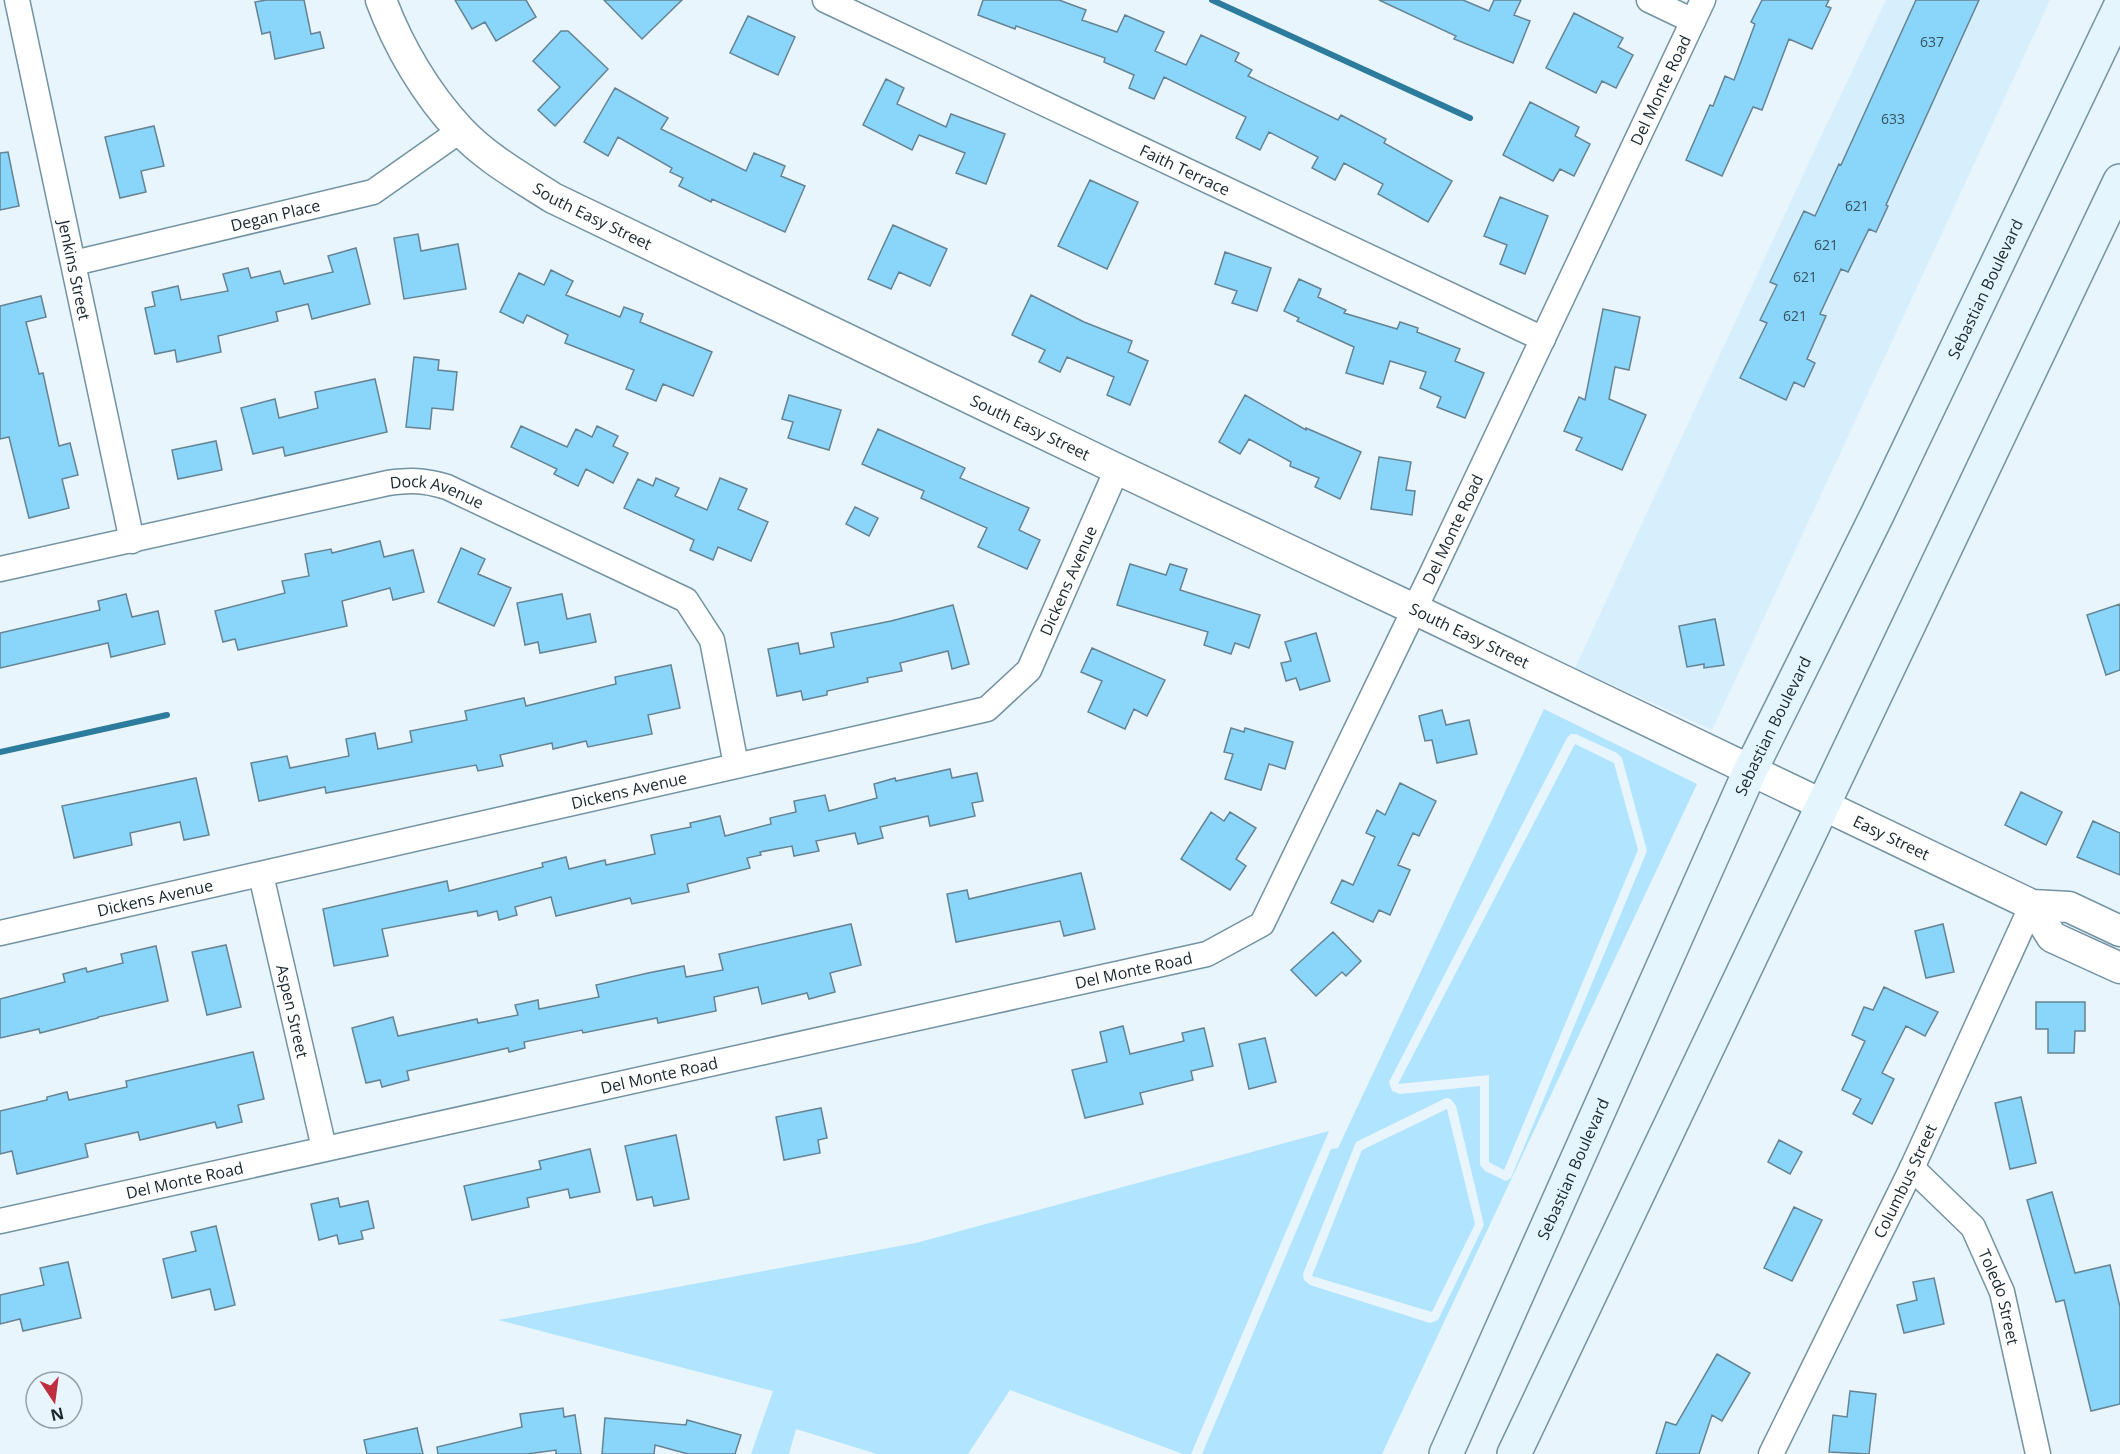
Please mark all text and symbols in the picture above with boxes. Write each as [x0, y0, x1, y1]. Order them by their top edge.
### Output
street label: Del Monte Road [1625, 31, 1696, 149]
house number: 637 [1920, 32, 1944, 51]
house number: 633 [1881, 109, 1905, 128]
street label: Faith Terrace [1136, 139, 1234, 201]
street label: South Easy Street [529, 177, 656, 255]
street label: Degan Place [228, 194, 322, 236]
house number: 621 [1845, 196, 1869, 215]
street label: Sebastian Boulevard [1942, 215, 2028, 363]
street label: Jenkins Street [53, 216, 96, 322]
house number: 621 [1814, 235, 1838, 254]
house number: 621 [1793, 267, 1817, 286]
house number: 621 [1783, 306, 1807, 325]
street label: South Easy Street [967, 389, 1094, 466]
street label: Dock Avenue [389, 470, 487, 514]
street label: Del Monte Road [1417, 471, 1488, 588]
street label: Dickens Avenue [1034, 522, 1102, 639]
street label: South Easy Street [1406, 597, 1533, 674]
street label: Sebastian Boulevard [1729, 653, 1816, 799]
street label: Dickens Avenue [569, 766, 689, 814]
street label: Easy Street [1850, 810, 1934, 865]
street label: Dickens Avenue [95, 874, 215, 922]
street label: Del Monte Road [1073, 947, 1194, 994]
street label: Aspen Street [271, 963, 314, 1061]
street label: Del Monte Road [598, 1052, 720, 1099]
street label: Sebastian Boulevard [1532, 1095, 1614, 1243]
street label: Columbus Street [1868, 1120, 1942, 1242]
street label: Del Monte Road [124, 1157, 245, 1204]
street label: Toledo Street [1973, 1246, 2024, 1347]
north arrow [24, 1370, 84, 1430]
text: N [49, 1402, 66, 1427]

